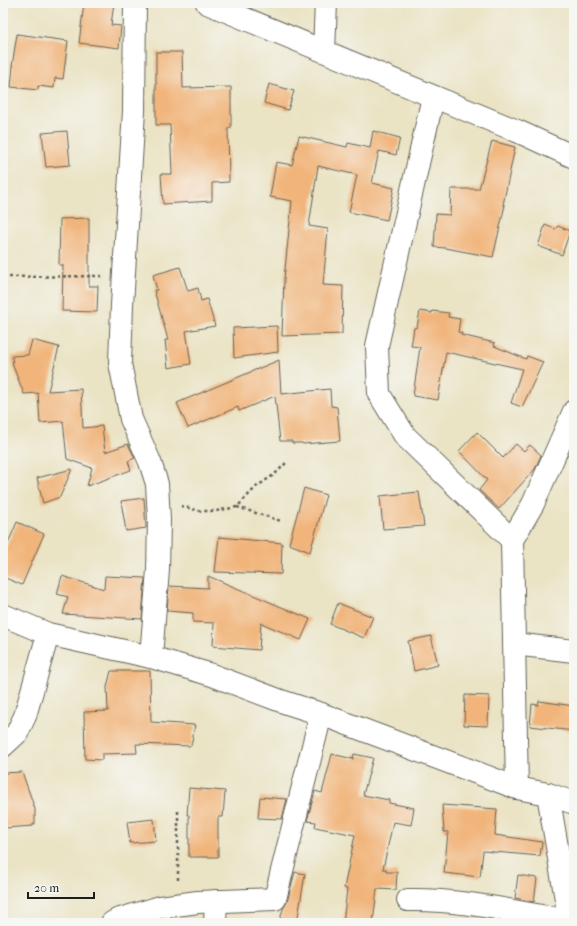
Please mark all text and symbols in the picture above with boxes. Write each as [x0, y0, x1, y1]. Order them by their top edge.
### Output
scale bar [28, 874, 94, 900]
text: 20 m [34, 881, 59, 895]

